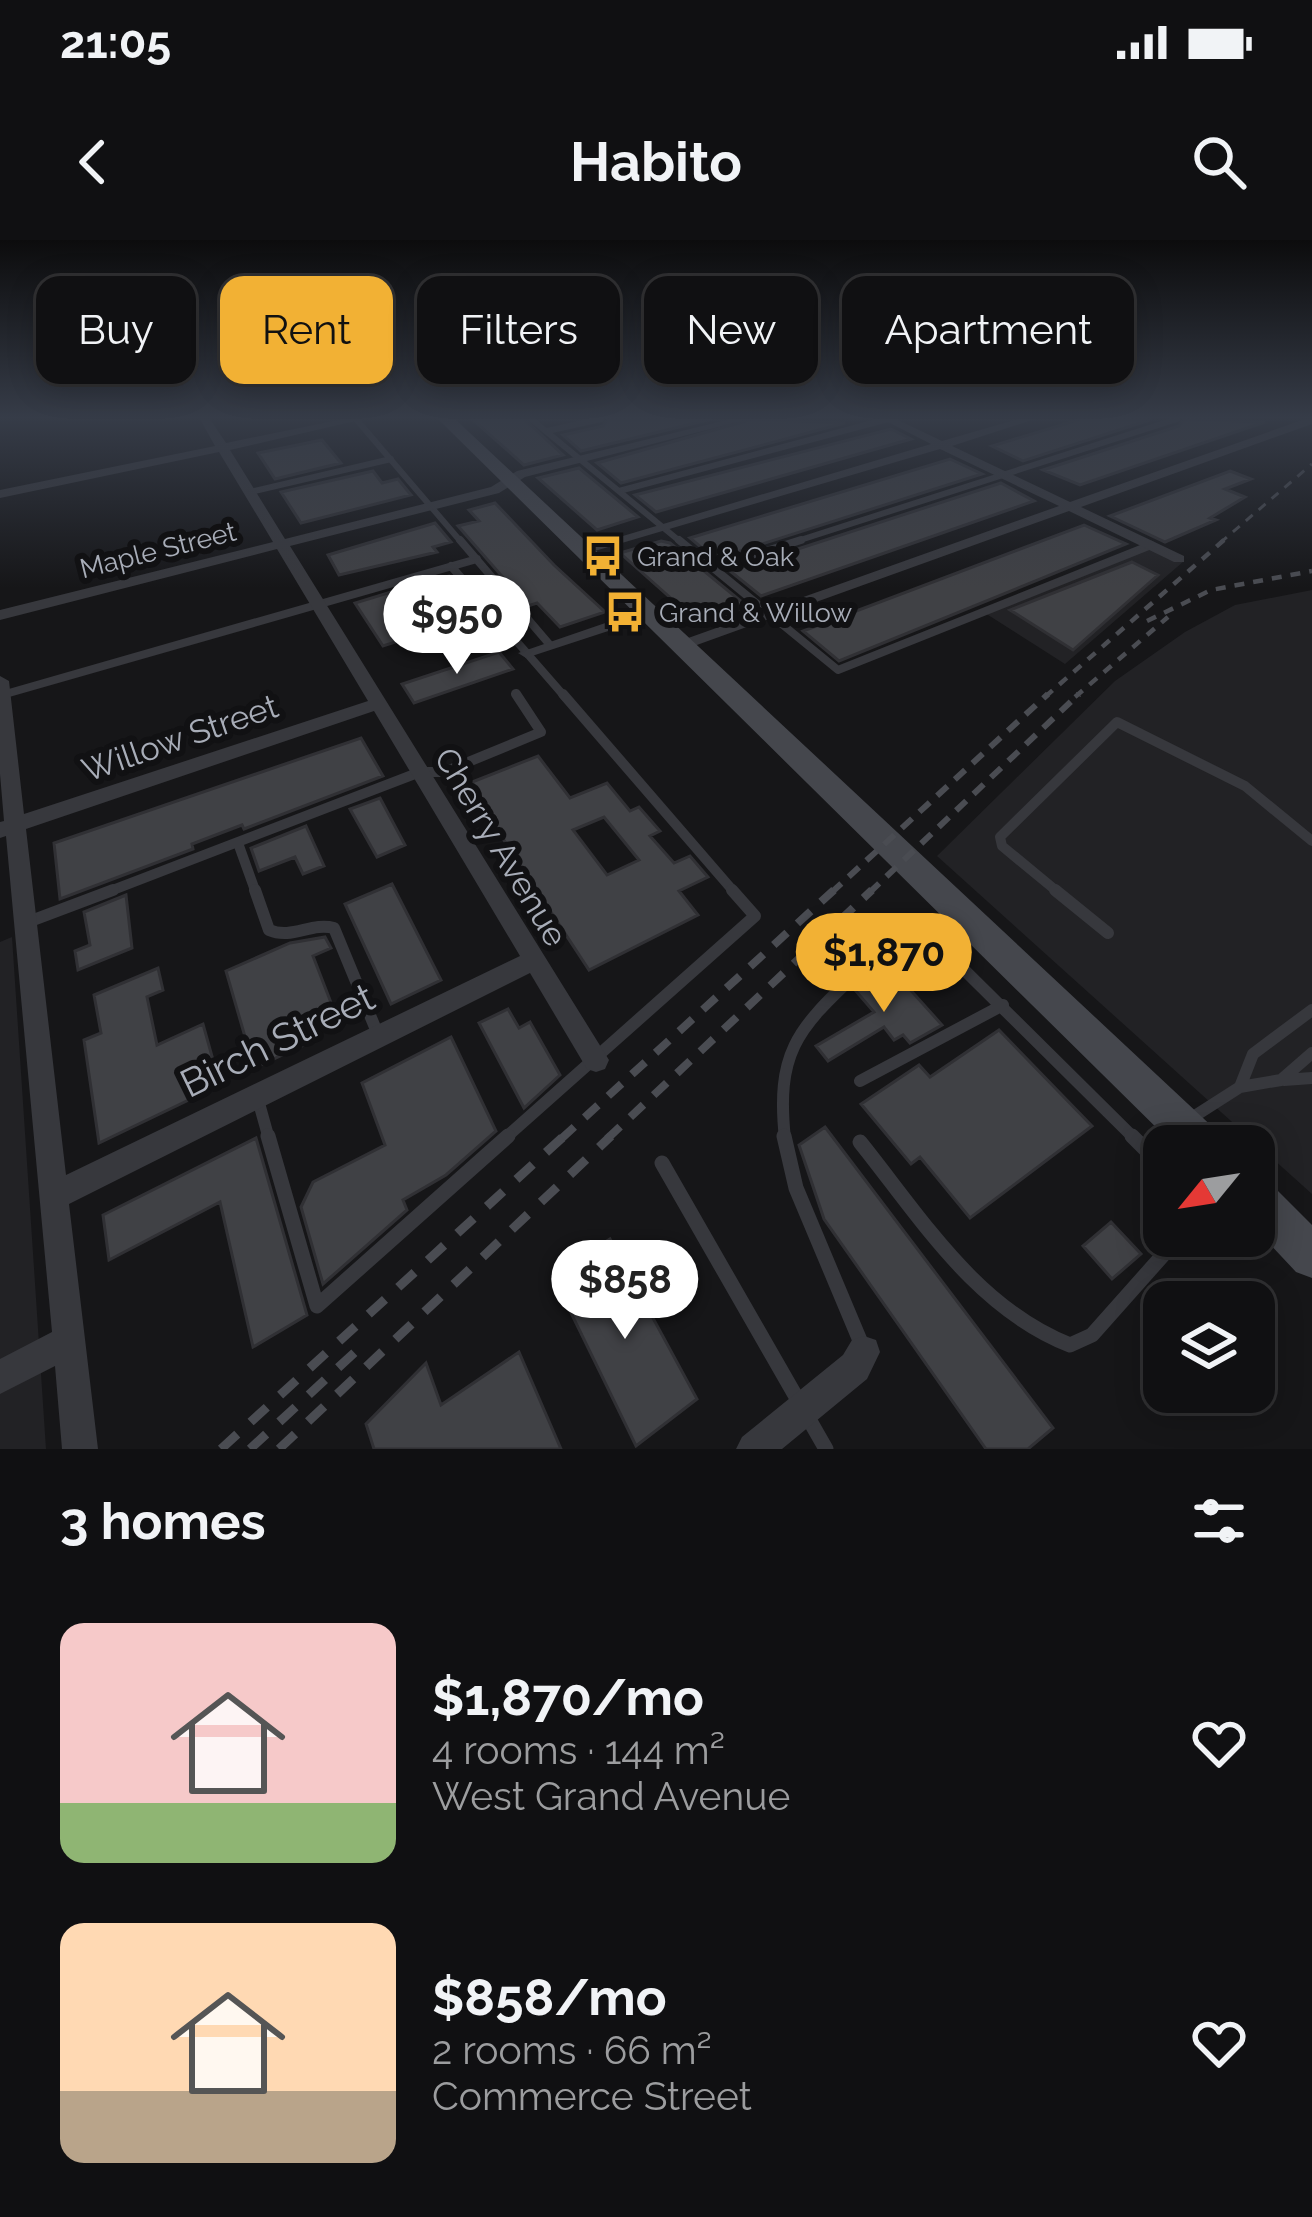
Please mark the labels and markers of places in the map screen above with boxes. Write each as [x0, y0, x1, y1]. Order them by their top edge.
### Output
bus stop icon: Grand & Oak [580, 533, 626, 579]
place label: Grand & Oak [637, 541, 795, 572]
pin: $950 [386, 575, 528, 677]
bus stop icon: Grand & Willow [602, 589, 648, 635]
place label: Grand & Willow [659, 597, 852, 628]
pin: $1,870 [786, 913, 982, 1015]
pin: $858 [554, 1240, 696, 1342]

